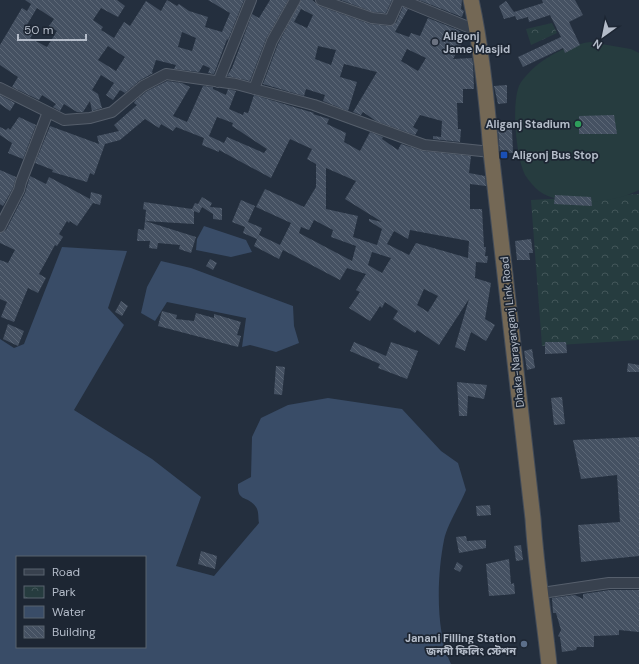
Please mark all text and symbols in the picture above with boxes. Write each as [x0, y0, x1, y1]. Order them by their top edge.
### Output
scale bar [18, 16, 86, 42]
north arrow [583, 16, 623, 56]
text: 50 m [24, 22, 53, 38]
place label: Aligonj Jame Masjid [443, 29, 510, 56]
text: N [590, 36, 605, 52]
marker: Aligonj Jame Masjid [430, 37, 440, 47]
place label: Aliganj Stadium [486, 117, 570, 131]
marker: Aliganj Stadium [573, 119, 583, 129]
place label: Aligonj Bus Stop [512, 148, 599, 162]
marker: Aligonj Bus Stop [499, 150, 509, 160]
street label: Dhaka-Narayanganj Link Road [497, 256, 527, 408]
legend [16, 556, 146, 648]
text: Road [52, 564, 80, 580]
text: Park [52, 584, 76, 600]
text: Water [52, 604, 86, 620]
text: Building [52, 624, 96, 640]
place label: Janani Filling Station জননী ফিলিং স্টেশন [405, 631, 516, 658]
marker: Janani Filling Station জননী ফিলিং স্টেশন [519, 639, 529, 649]

